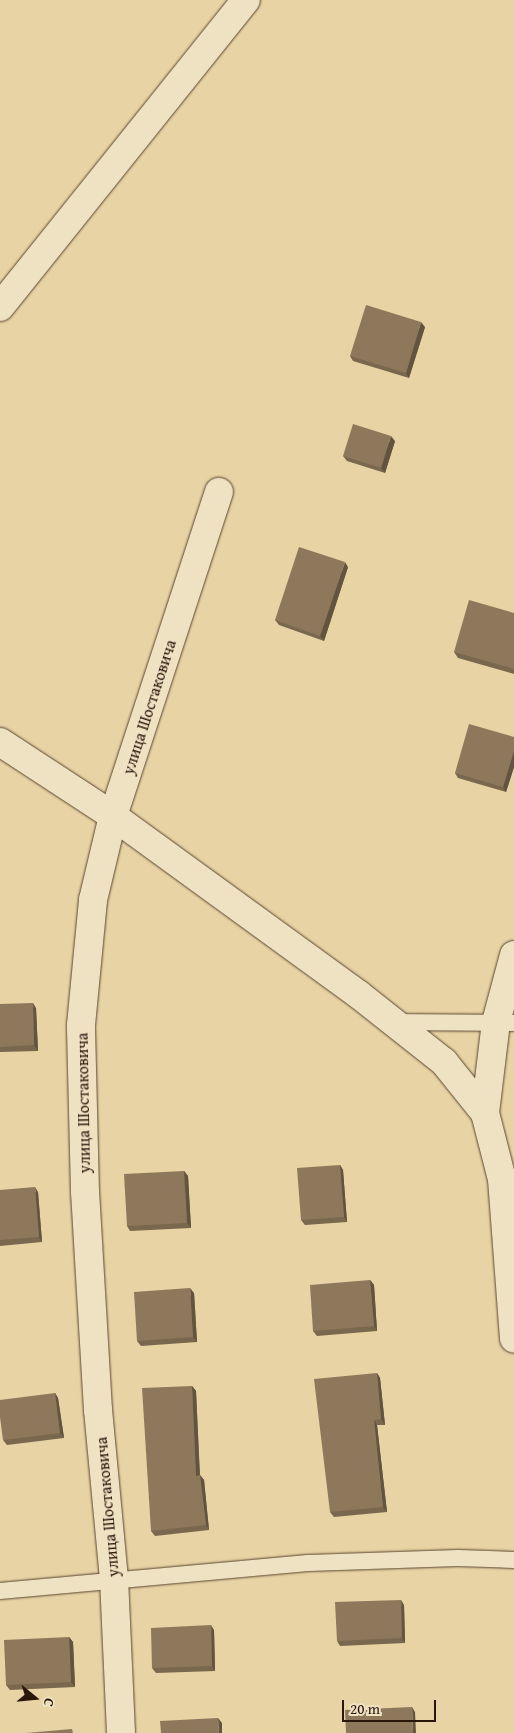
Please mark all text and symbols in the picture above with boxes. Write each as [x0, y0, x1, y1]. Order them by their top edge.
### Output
street label: улица Шостаковича [118, 637, 180, 777]
street label: улица Шостаковича [72, 1032, 94, 1174]
street label: улица Шостаковича [91, 1436, 123, 1578]
north arrow [10, 1673, 60, 1723]
scale bar [344, 1690, 438, 1722]
text: С [39, 1696, 60, 1709]
text: 20 m [350, 1698, 380, 1719]

